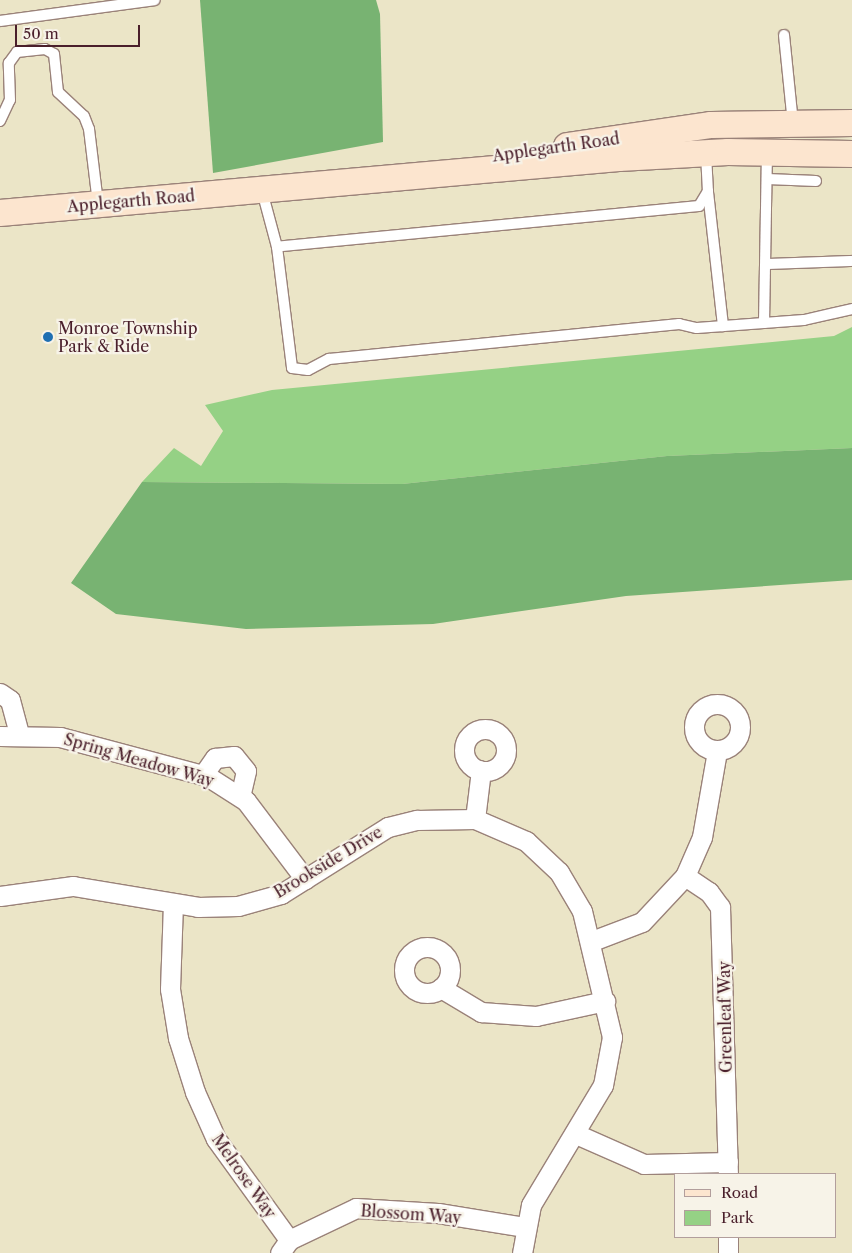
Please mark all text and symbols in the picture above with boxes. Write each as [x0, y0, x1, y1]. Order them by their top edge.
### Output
scale bar [18, 15, 142, 47]
text: 50 m [23, 24, 59, 43]
street label: Applegarth Road [491, 129, 621, 165]
street label: Applegarth Road [66, 186, 196, 216]
place label: Monroe Township Park & Ride [58, 318, 198, 356]
marker: Monroe Township Park & Ride [42, 331, 54, 343]
street label: Spring Meadow Way [61, 729, 217, 791]
street label: Brookside Drive [270, 822, 386, 902]
street label: Greenleaf Way [714, 961, 736, 1073]
street label: Melrose Way [208, 1130, 280, 1222]
legend [674, 1173, 837, 1238]
text: Road [721, 1183, 758, 1202]
street label: Blossom Way [360, 1201, 462, 1227]
text: Park [721, 1208, 754, 1227]

